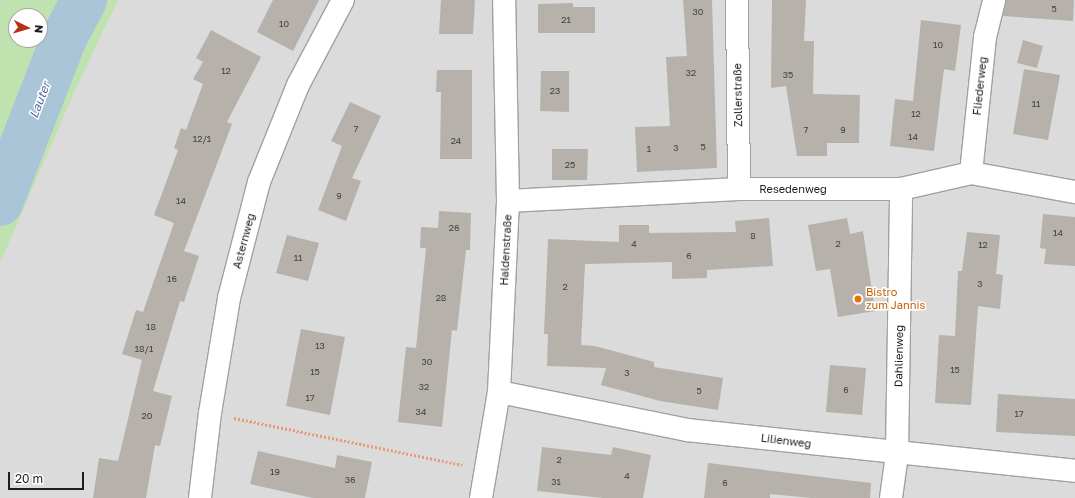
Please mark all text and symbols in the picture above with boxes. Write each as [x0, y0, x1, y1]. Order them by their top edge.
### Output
house number: 5 [1051, 4, 1057, 14]
house number: 30 [693, 7, 703, 17]
north arrow [8, 8, 48, 48]
house number: 21 [561, 15, 571, 25]
house number: 10 [279, 19, 289, 29]
text: N [33, 24, 46, 34]
house number: 10 [933, 40, 943, 50]
street label: Fliederweg [970, 56, 990, 116]
street label: Zollerstraße [731, 63, 745, 127]
house number: 12 [221, 66, 231, 76]
house number: 32 [686, 68, 696, 78]
house number: 35 [783, 70, 793, 80]
water label: Lauter [27, 80, 53, 120]
house number: 23 [550, 86, 560, 96]
house number: 11 [1032, 99, 1040, 109]
house number: 12 [911, 109, 921, 119]
house number: 7 [354, 124, 358, 134]
house number: 7 [804, 125, 808, 135]
house number: 9 [840, 125, 846, 135]
house number: 14 [908, 132, 918, 142]
house number: 12/1 [193, 134, 211, 144]
house number: 24 [451, 136, 461, 146]
house number: 5 [700, 142, 706, 152]
house number: 3 [673, 143, 679, 153]
house number: 1 [647, 144, 651, 154]
house number: 25 [565, 160, 575, 170]
street label: Resedenweg [759, 182, 827, 196]
house number: 9 [336, 191, 342, 201]
house number: 14 [176, 196, 186, 206]
street label: Asternweg [230, 212, 258, 270]
street label: Haldenstraße [498, 214, 514, 286]
house number: 26 [449, 223, 459, 233]
house number: 14 [1053, 228, 1063, 238]
house number: 8 [750, 231, 756, 241]
house number: 4 [631, 239, 637, 249]
house number: 2 [835, 239, 841, 249]
house number: 12 [978, 240, 988, 250]
house number: 6 [686, 251, 692, 261]
house number: 11 [294, 253, 302, 263]
house number: 16 [167, 274, 177, 284]
house number: 3 [977, 279, 983, 289]
house number: 2 [562, 282, 568, 292]
place label: Bistro zum Jannis [866, 286, 925, 312]
house number: 28 [436, 293, 446, 303]
marker: Bistro zum Jannis [853, 294, 863, 304]
house number: 18 [146, 322, 156, 332]
street label: Dahlienweg [892, 325, 906, 387]
house number: 13 [315, 341, 325, 351]
house number: 18/1 [135, 344, 153, 354]
house number: 30 [422, 357, 432, 367]
house number: 15 [950, 365, 960, 375]
house number: 15 [310, 367, 320, 377]
house number: 3 [624, 368, 630, 378]
house number: 32 [419, 382, 429, 392]
house number: 6 [843, 385, 849, 395]
house number: 5 [696, 386, 702, 396]
house number: 17 [305, 393, 315, 403]
house number: 34 [416, 407, 426, 417]
house number: 17 [1014, 409, 1024, 419]
house number: 20 [142, 411, 152, 421]
street label: Lilienweg [760, 431, 812, 451]
house number: 2 [556, 455, 562, 465]
scale bar [10, 464, 86, 490]
house number: 19 [270, 467, 280, 477]
text: 20 m [15, 471, 43, 486]
house number: 4 [624, 471, 630, 481]
house number: 36 [345, 475, 355, 485]
house number: 31 [551, 477, 561, 487]
house number: 6 [722, 478, 728, 488]

